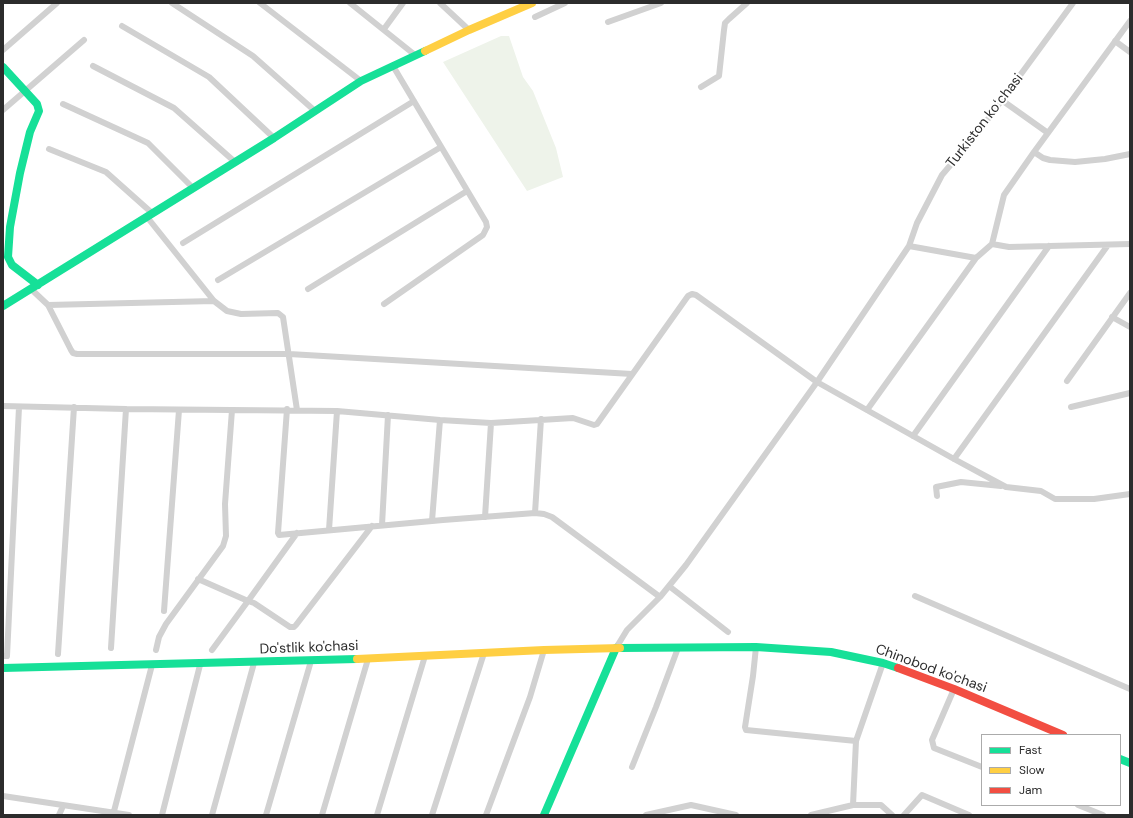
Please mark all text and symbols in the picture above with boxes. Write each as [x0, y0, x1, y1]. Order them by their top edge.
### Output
street label: Turkiston koʻchasi [943, 71, 1027, 171]
street label: Do'stlik ko'chasi [259, 638, 359, 658]
street label: Chinobod ko'chasi [873, 641, 989, 697]
legend [981, 734, 1121, 806]
text: Fast [1019, 742, 1042, 758]
text: Slow [1019, 762, 1045, 778]
text: Jam [1019, 782, 1042, 798]

